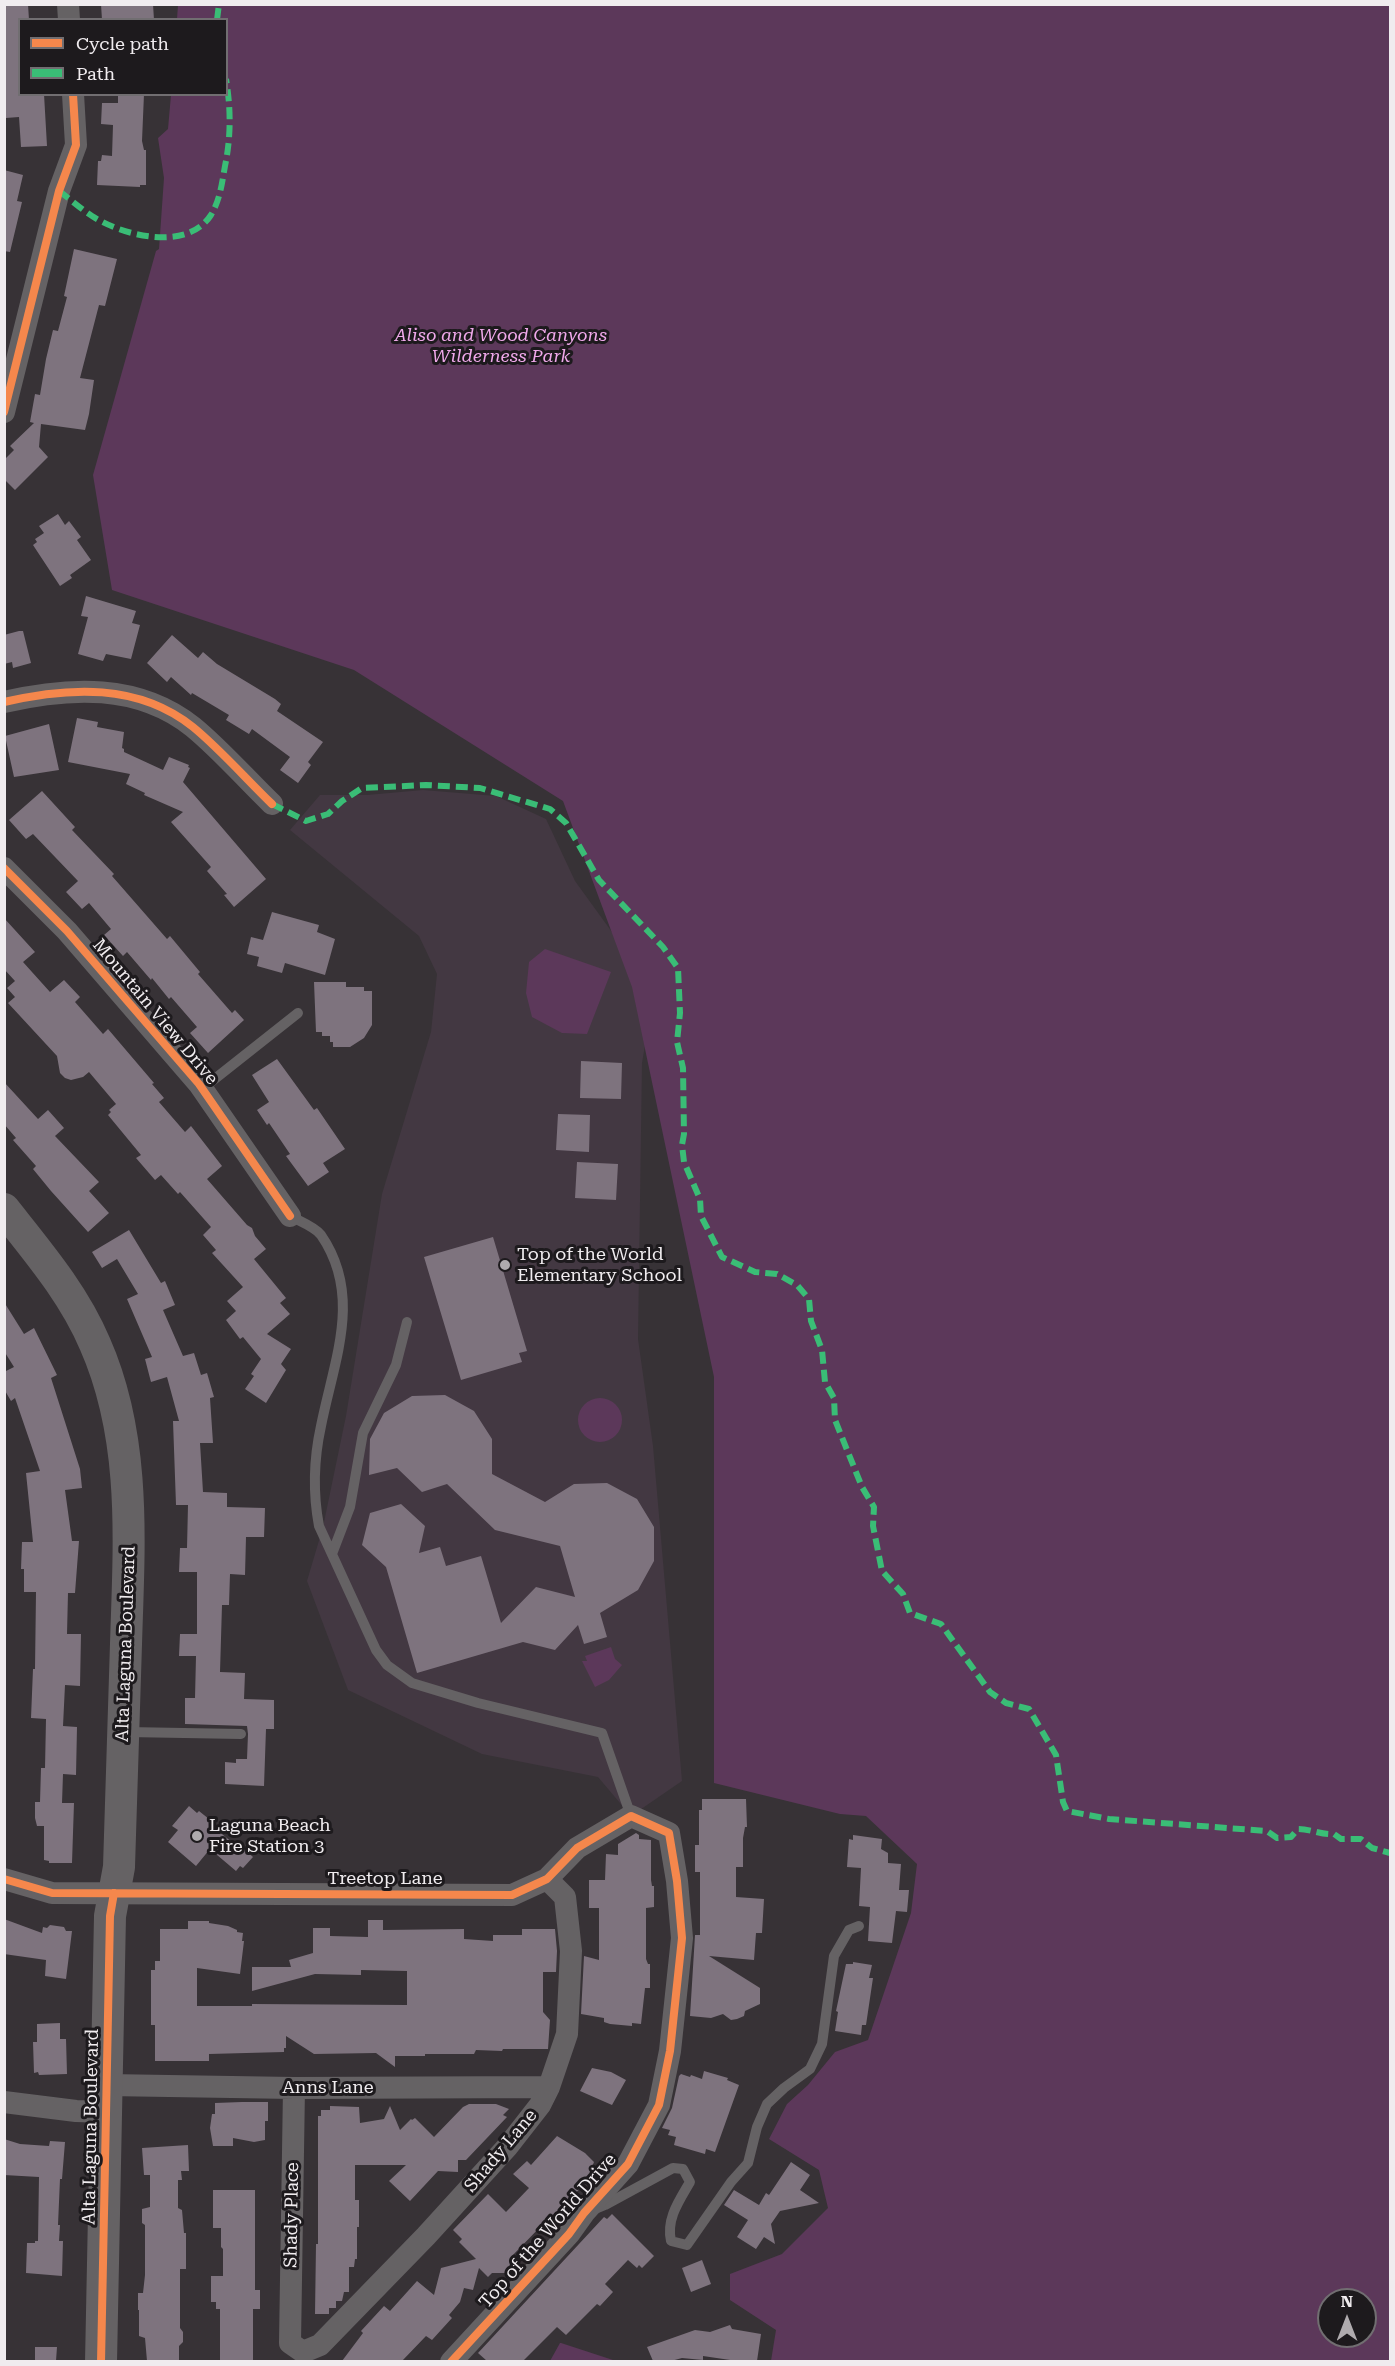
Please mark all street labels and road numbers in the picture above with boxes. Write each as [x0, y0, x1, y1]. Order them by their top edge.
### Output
street label: Mountain View Drive [88, 935, 222, 1089]
street label: Alta Laguna Boulevard [112, 1546, 140, 1742]
street label: Treetop Lane [327, 1868, 443, 1890]
street label: Alta Laguna Boulevard [78, 2029, 104, 2225]
street label: Anns Lane [282, 2077, 374, 2099]
street label: Shady Lane [460, 2105, 542, 2197]
street label: Top of the World Drive [475, 2149, 621, 2313]
street label: Shady Place [280, 2162, 304, 2268]

